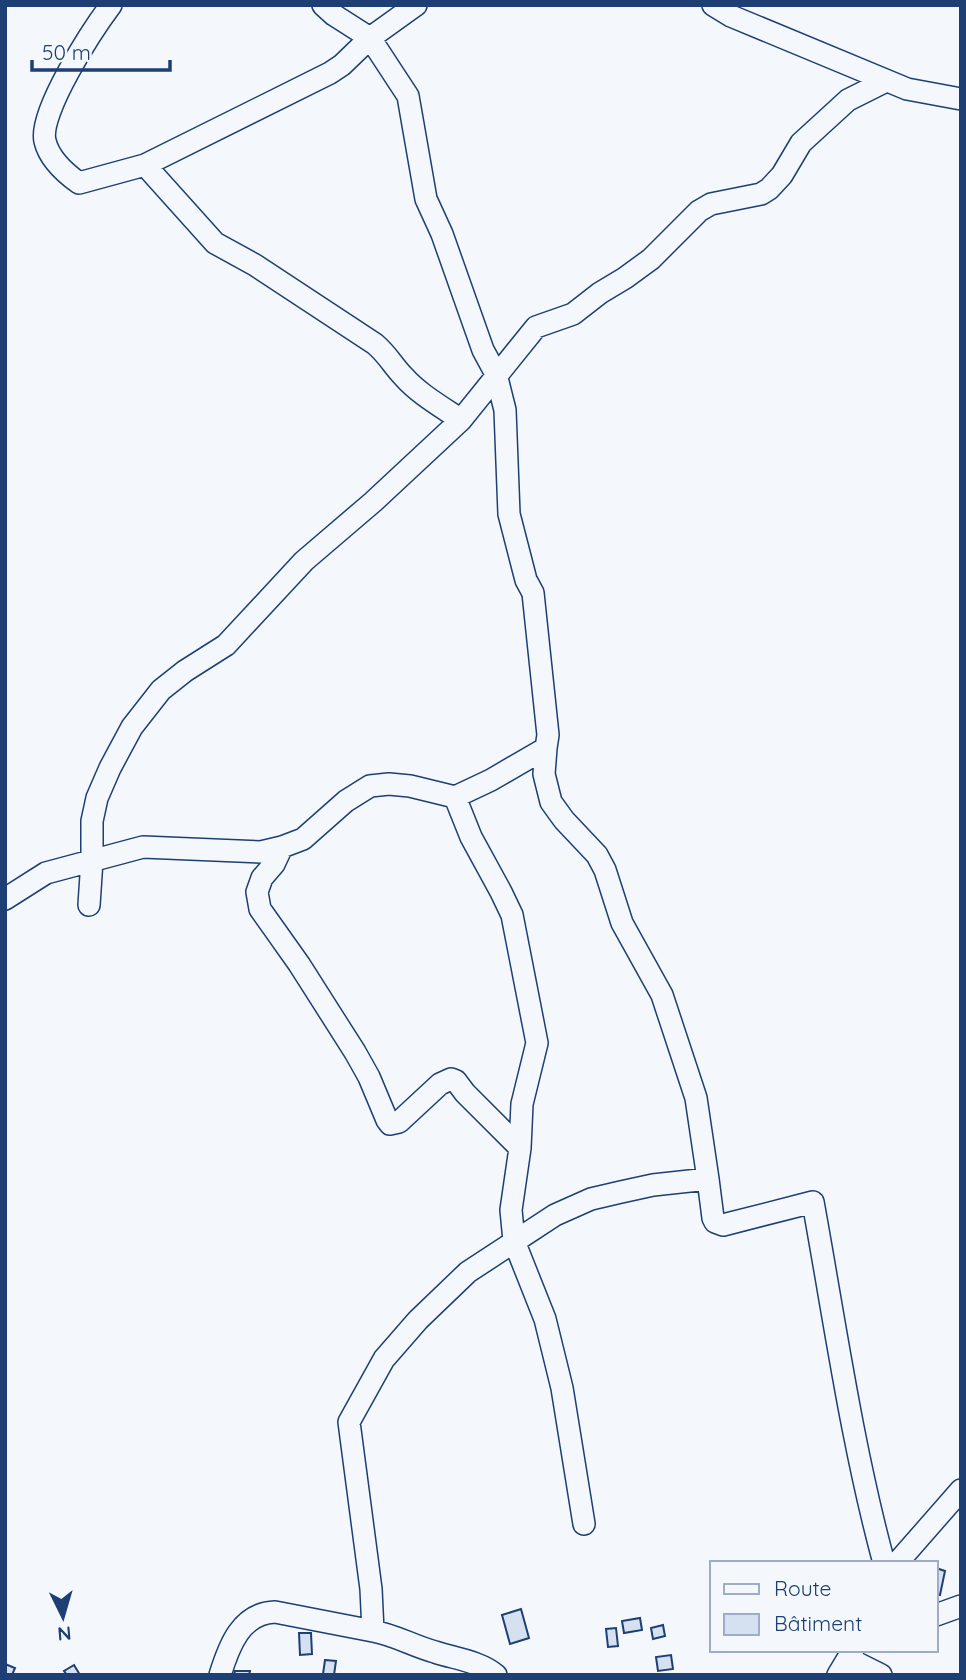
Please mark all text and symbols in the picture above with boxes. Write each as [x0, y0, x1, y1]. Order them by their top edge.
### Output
scale bar [32, 28, 170, 72]
text: 50 m [42, 39, 91, 65]
legend [710, 1561, 938, 1652]
text: Route [774, 1575, 831, 1601]
north arrow [28, 1582, 98, 1652]
text: Bâtiment [774, 1610, 862, 1636]
text: N [56, 1621, 72, 1646]

